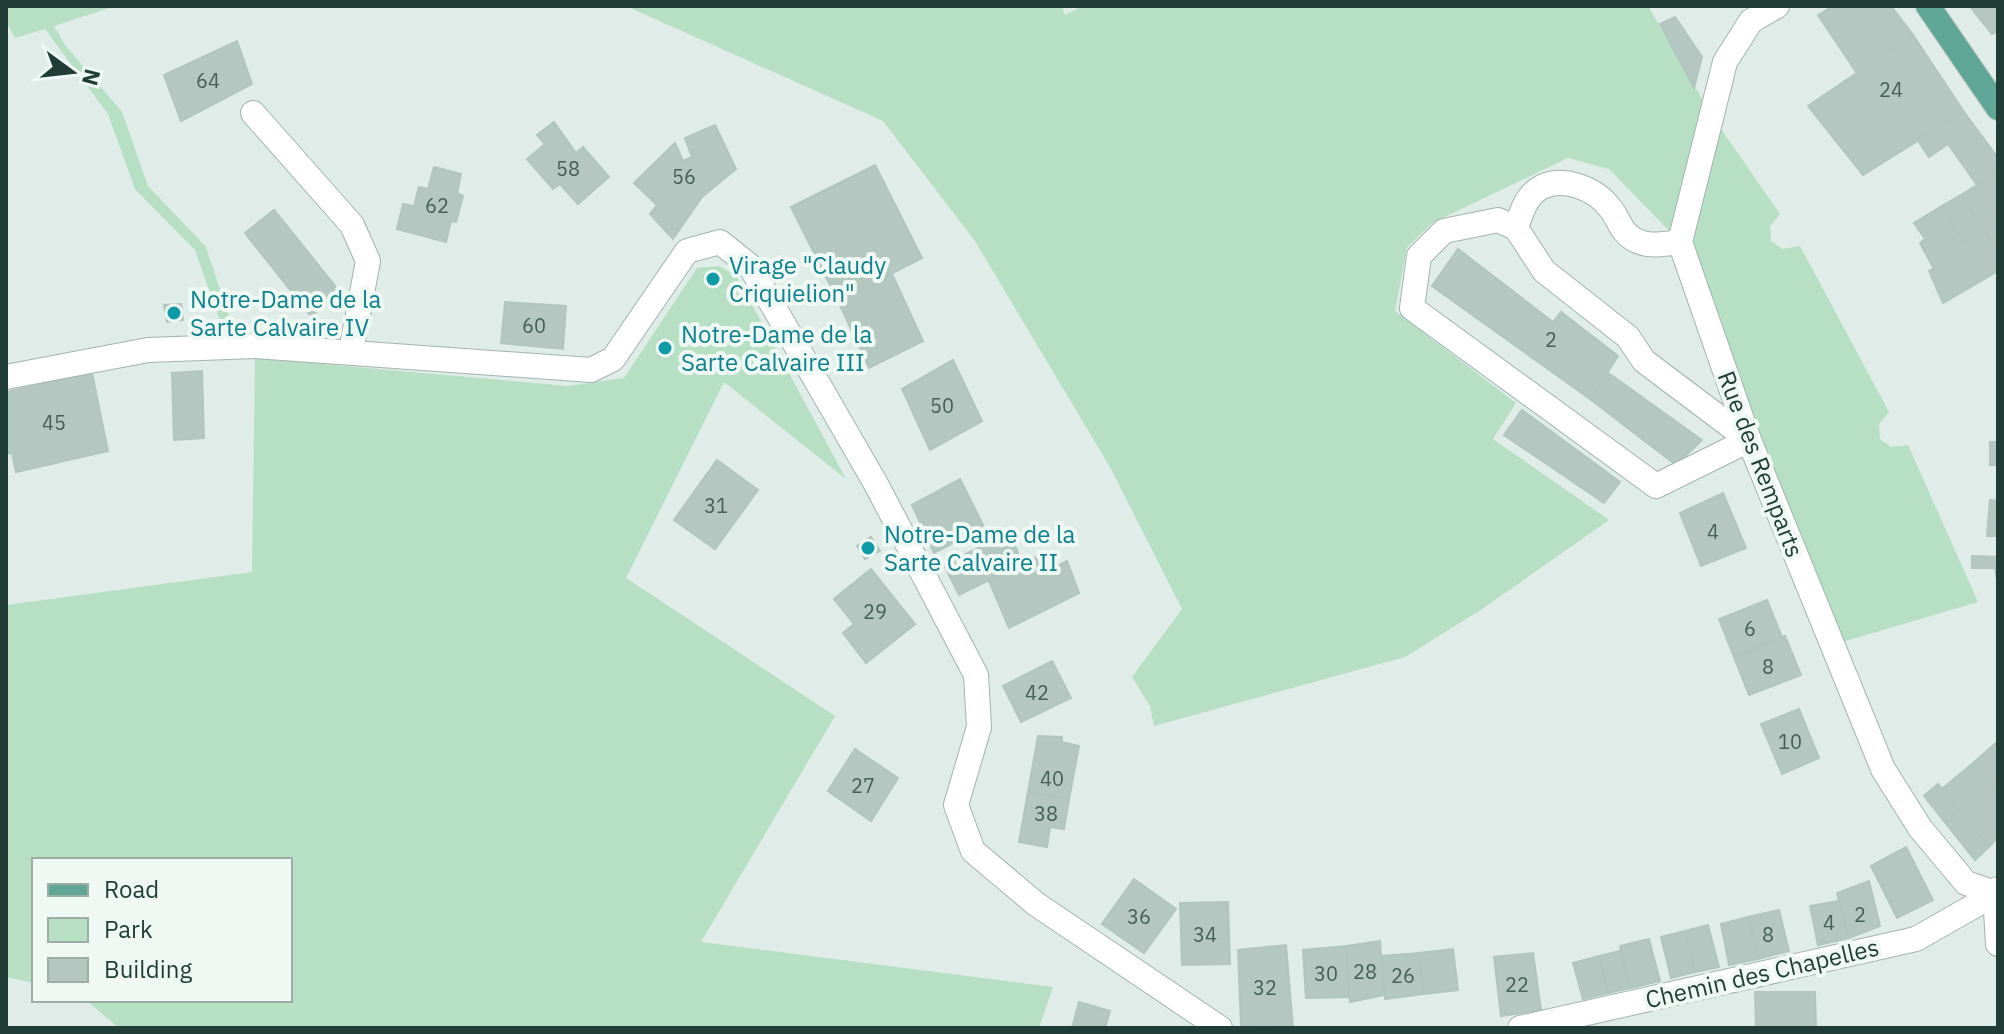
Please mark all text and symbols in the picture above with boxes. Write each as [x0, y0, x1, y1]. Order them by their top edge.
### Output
north arrow [32, 32, 112, 112]
text: N [76, 66, 108, 89]
house number: 64 [196, 67, 220, 94]
house number: 24 [1879, 76, 1903, 103]
house number: 58 [556, 155, 580, 182]
house number: 56 [672, 163, 696, 190]
house number: 62 [425, 192, 449, 219]
place label: Virage "Claudy Criquielion" [729, 249, 886, 309]
marker: Virage "Claudy Criquielion" [704, 270, 722, 288]
place label: Notre-Dame de la Sarte Calvaire IV [190, 283, 382, 343]
marker: Notre-Dame de la Sarte Calvaire IV [165, 304, 183, 322]
house number: 60 [522, 312, 546, 339]
place label: Notre-Dame de la Sarte Calvaire III [681, 318, 873, 378]
house number: 2 [1545, 326, 1557, 353]
marker: Notre-Dame de la Sarte Calvaire III [656, 339, 674, 357]
street label: Rue des Remparts [1711, 366, 1811, 562]
house number: 50 [930, 392, 954, 419]
house number: 45 [42, 409, 66, 436]
house number: 31 [704, 492, 728, 519]
place label: Notre-Dame de la Sarte Calvaire II [884, 518, 1076, 578]
house number: 4 [1707, 518, 1719, 545]
marker: Notre-Dame de la Sarte Calvaire II [859, 539, 877, 557]
house number: 29 [863, 598, 887, 625]
house number: 6 [1744, 615, 1756, 642]
house number: 8 [1762, 653, 1774, 680]
house number: 42 [1025, 679, 1049, 706]
house number: 10 [1778, 728, 1802, 755]
house number: 40 [1040, 765, 1064, 792]
house number: 27 [851, 772, 875, 799]
house number: 38 [1034, 800, 1058, 827]
legend [32, 858, 292, 1002]
text: Road [104, 873, 159, 905]
house number: 2 [1854, 901, 1866, 928]
house number: 36 [1127, 903, 1151, 930]
house number: 4 [1823, 909, 1835, 936]
text: Park [104, 913, 153, 945]
house number: 34 [1193, 921, 1217, 948]
house number: 8 [1762, 921, 1774, 948]
street label: Chemin des Chapelles [1642, 931, 1882, 1015]
text: Building [104, 953, 192, 985]
house number: 28 [1353, 958, 1377, 985]
house number: 30 [1314, 960, 1338, 987]
house number: 26 [1391, 962, 1415, 989]
house number: 22 [1505, 971, 1529, 998]
house number: 32 [1253, 974, 1277, 1001]

